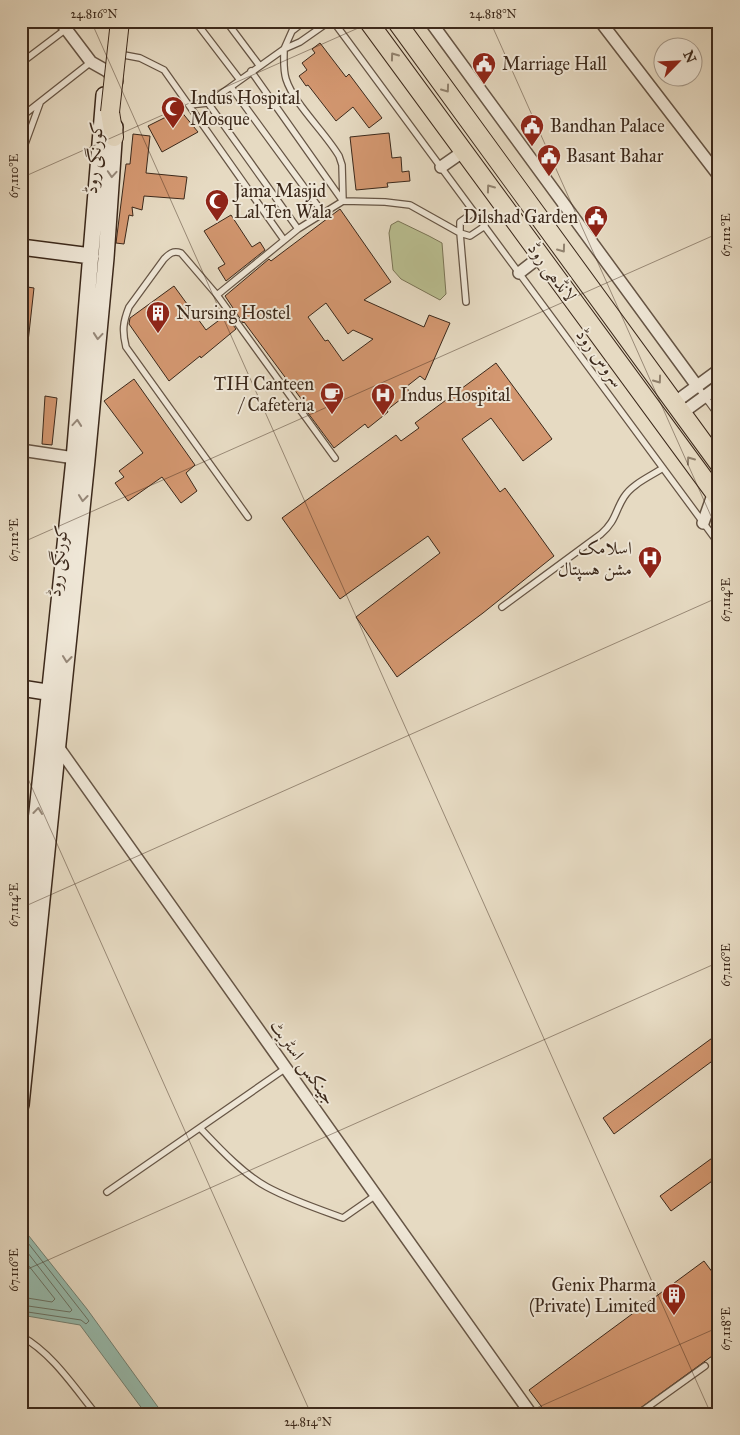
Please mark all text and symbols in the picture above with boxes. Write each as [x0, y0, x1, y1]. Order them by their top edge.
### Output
text: 24.816°N [70, 7, 118, 21]
text: 24.818°N [469, 7, 517, 21]
north arrow [652, 38, 702, 88]
text: N [679, 48, 700, 66]
public building icon: Marriage Hall [471, 51, 497, 85]
one-way arrow [391, 53, 400, 62]
place label: Marriage Hall [502, 53, 607, 76]
one-way arrow [440, 83, 449, 93]
place label: Indus Hospital Mosque [190, 87, 300, 131]
mosque icon: Indus Hospital Mosque [160, 95, 186, 129]
public building icon: Bandhan Palace [519, 113, 545, 147]
place label: Bandhan Palace [550, 115, 665, 137]
street label: کورنگی روڈ [80, 121, 110, 195]
public building icon: Basant Bahar [536, 143, 562, 177]
place label: Basant Bahar [566, 145, 664, 167]
text: 67.110°E [7, 153, 21, 198]
one-way arrow [106, 170, 117, 178]
place label: Jama Masjid Lal Ten Wala [232, 180, 332, 223]
one-way arrow [487, 184, 496, 193]
mosque icon: Jama Masjid Lal Ten Wala [204, 188, 230, 222]
public building icon: Dilshad Garden [583, 204, 609, 238]
place label: Dilshad Garden [463, 206, 578, 228]
text: 67.112°E [719, 213, 733, 257]
street label: لانڈھی روڈ [522, 238, 581, 307]
one-way arrow [556, 243, 565, 253]
building icon: Nursing Hostel [145, 300, 171, 334]
place label: Nursing Hostel [176, 302, 291, 325]
street label: سروس روڈ [570, 324, 629, 392]
one-way arrow [93, 332, 104, 340]
place label: TIH Canteen / Cafeteria [214, 373, 314, 416]
one-way arrow [652, 374, 661, 384]
cafe icon: TIH Canteen / Cafeteria [319, 381, 345, 415]
hospital icon: Indus Hospital [370, 382, 396, 416]
place label: Indus Hospital [400, 384, 510, 406]
one-way arrow [71, 419, 82, 427]
one-way arrow [687, 456, 696, 466]
one-way arrow [78, 494, 89, 502]
text: 67.112°E [7, 518, 21, 562]
street label: کورنگی روڈ [43, 524, 75, 598]
place label: اسلامک مشن ہسپتال [558, 537, 632, 582]
hospital icon: اسلامک مشن ہسپتال [637, 545, 663, 579]
text: 67.114°E [719, 578, 733, 622]
one-way arrow [61, 656, 72, 664]
one-way arrow [32, 807, 43, 815]
text: 67.114°E [7, 883, 21, 927]
text: 67.116°E [719, 943, 733, 987]
street label: جینکس اسٹریٹ [265, 1015, 340, 1110]
text: 67.116°E [7, 1248, 21, 1292]
place label: Genix Pharma (Private) Limited [529, 1274, 656, 1318]
building icon: Genix Pharma (Private) Limited [661, 1282, 687, 1316]
text: 67.118°E [719, 1307, 733, 1351]
text: 24.814°N [284, 1415, 332, 1429]

